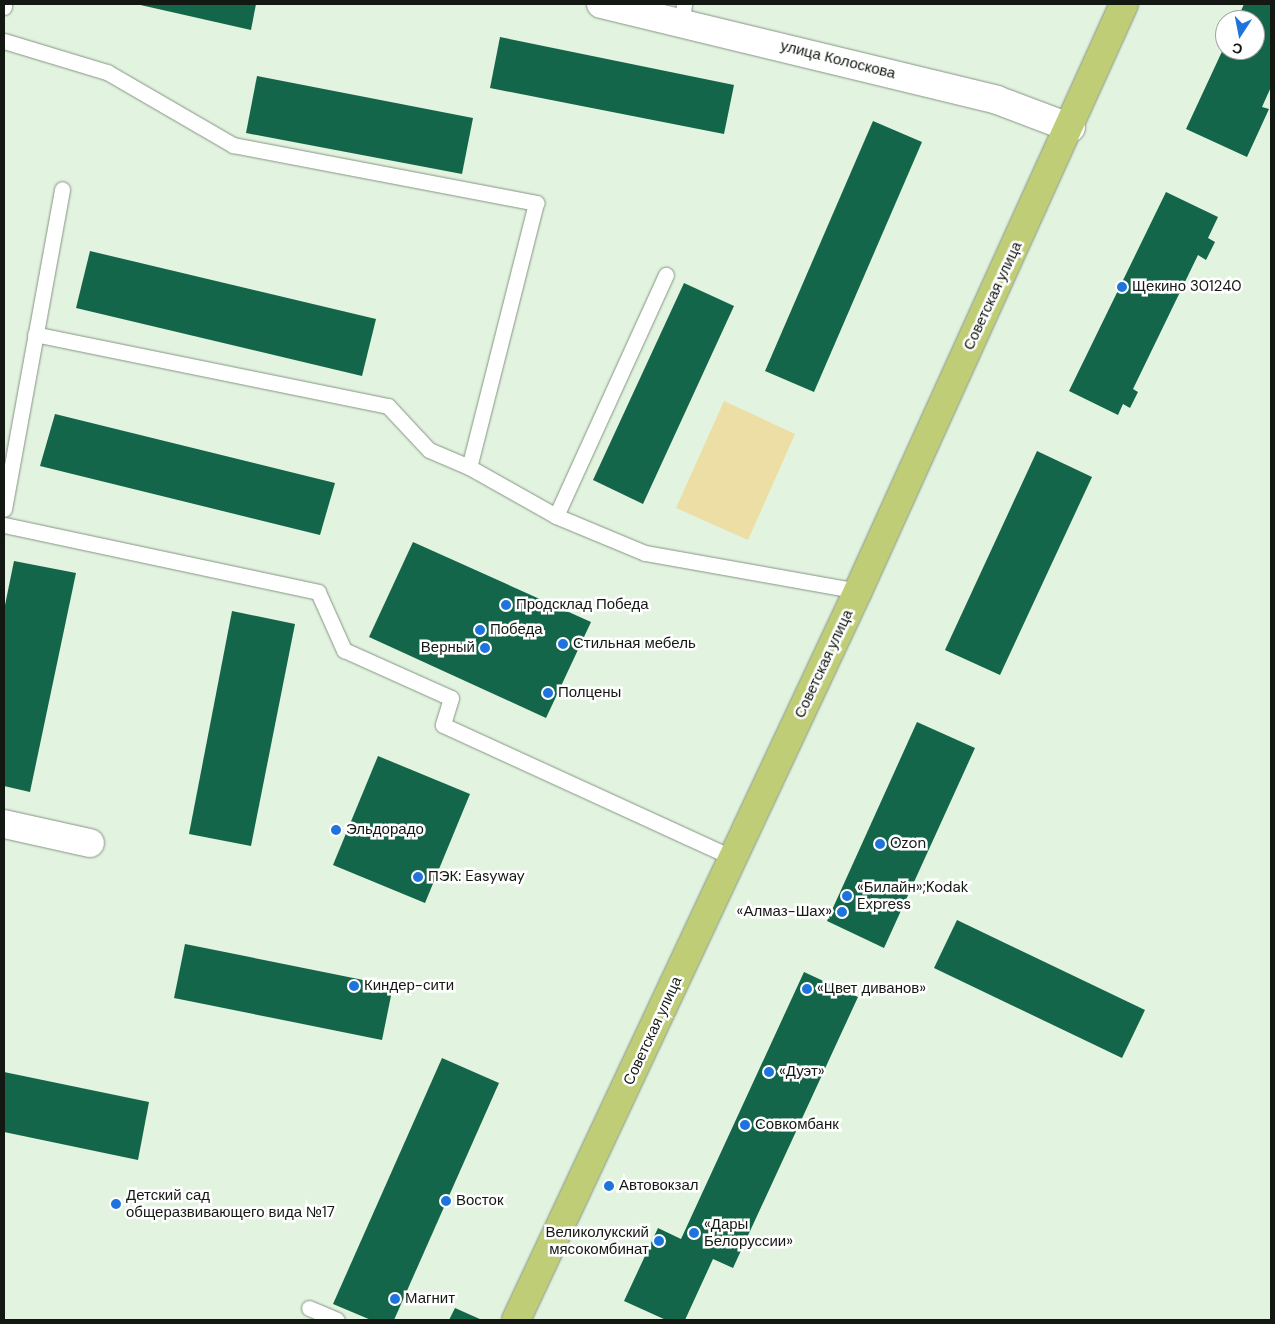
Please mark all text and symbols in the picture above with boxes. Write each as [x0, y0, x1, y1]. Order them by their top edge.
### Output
north arrow [1215, 10, 1265, 60]
street label: улица Колоскова [779, 37, 897, 83]
text: С [1231, 39, 1244, 59]
street label: Советская улица [960, 239, 1026, 353]
place label: Щекино 301240 [1132, 278, 1242, 296]
marker: Щекино 301240 [1116, 281, 1128, 293]
place label: Продсклад Победа [516, 596, 649, 614]
marker: Продсклад Победа [500, 599, 512, 611]
street label: Советская улица [791, 607, 857, 721]
place label: Победа [490, 621, 543, 639]
marker: Победа [474, 624, 486, 636]
place label: Стильная мебель [573, 635, 696, 653]
marker: Стильная мебель [557, 638, 569, 650]
place label: Верный [421, 639, 475, 657]
marker: Верный [479, 642, 491, 654]
place label: Полцены [558, 684, 621, 702]
marker: Полцены [542, 687, 554, 699]
place label: Эльдорадо [346, 821, 424, 839]
marker: Эльдорадо [330, 824, 342, 836]
place label: Ozon [890, 835, 926, 853]
marker: Ozon [874, 838, 886, 850]
place label: ПЭК: Easyway [428, 868, 525, 886]
marker: ПЭК: Easyway [412, 871, 424, 883]
place label: «Билайн»;Kodak Express [857, 878, 968, 913]
marker: «Билайн»;Kodak Express [841, 890, 853, 902]
place label: «Алмаз-Шах» [737, 903, 832, 921]
marker: «Алмаз-Шах» [836, 906, 848, 918]
street label: Советская улица [620, 974, 686, 1088]
place label: Киндер-сити [364, 977, 454, 995]
marker: Киндер-сити [348, 980, 360, 992]
place label: «Цвет диванов» [817, 980, 926, 998]
marker: «Цвет диванов» [801, 983, 813, 995]
place label: «Дуэт» [779, 1063, 825, 1081]
marker: «Дуэт» [763, 1066, 775, 1078]
place label: Совкомбанк [755, 1116, 839, 1134]
marker: Совкомбанк [739, 1119, 751, 1131]
place label: Автовокзал [619, 1177, 699, 1195]
marker: Автовокзал [603, 1180, 615, 1192]
place label: Детский сад общеразвивающего вида №17 [126, 1186, 335, 1221]
place label: Восток [456, 1192, 503, 1210]
marker: Восток [440, 1195, 452, 1207]
marker: Детский сад общеразвивающего вида №17 [110, 1198, 122, 1210]
place label: «Дары Белоруссии» [704, 1215, 793, 1250]
place label: Великолукский мясокомбинат [545, 1223, 649, 1258]
marker: «Дары Белоруссии» [688, 1227, 700, 1239]
marker: Великолукский мясокомбинат [653, 1235, 665, 1247]
place label: Магнит [405, 1290, 455, 1308]
marker: Магнит [389, 1293, 401, 1305]

